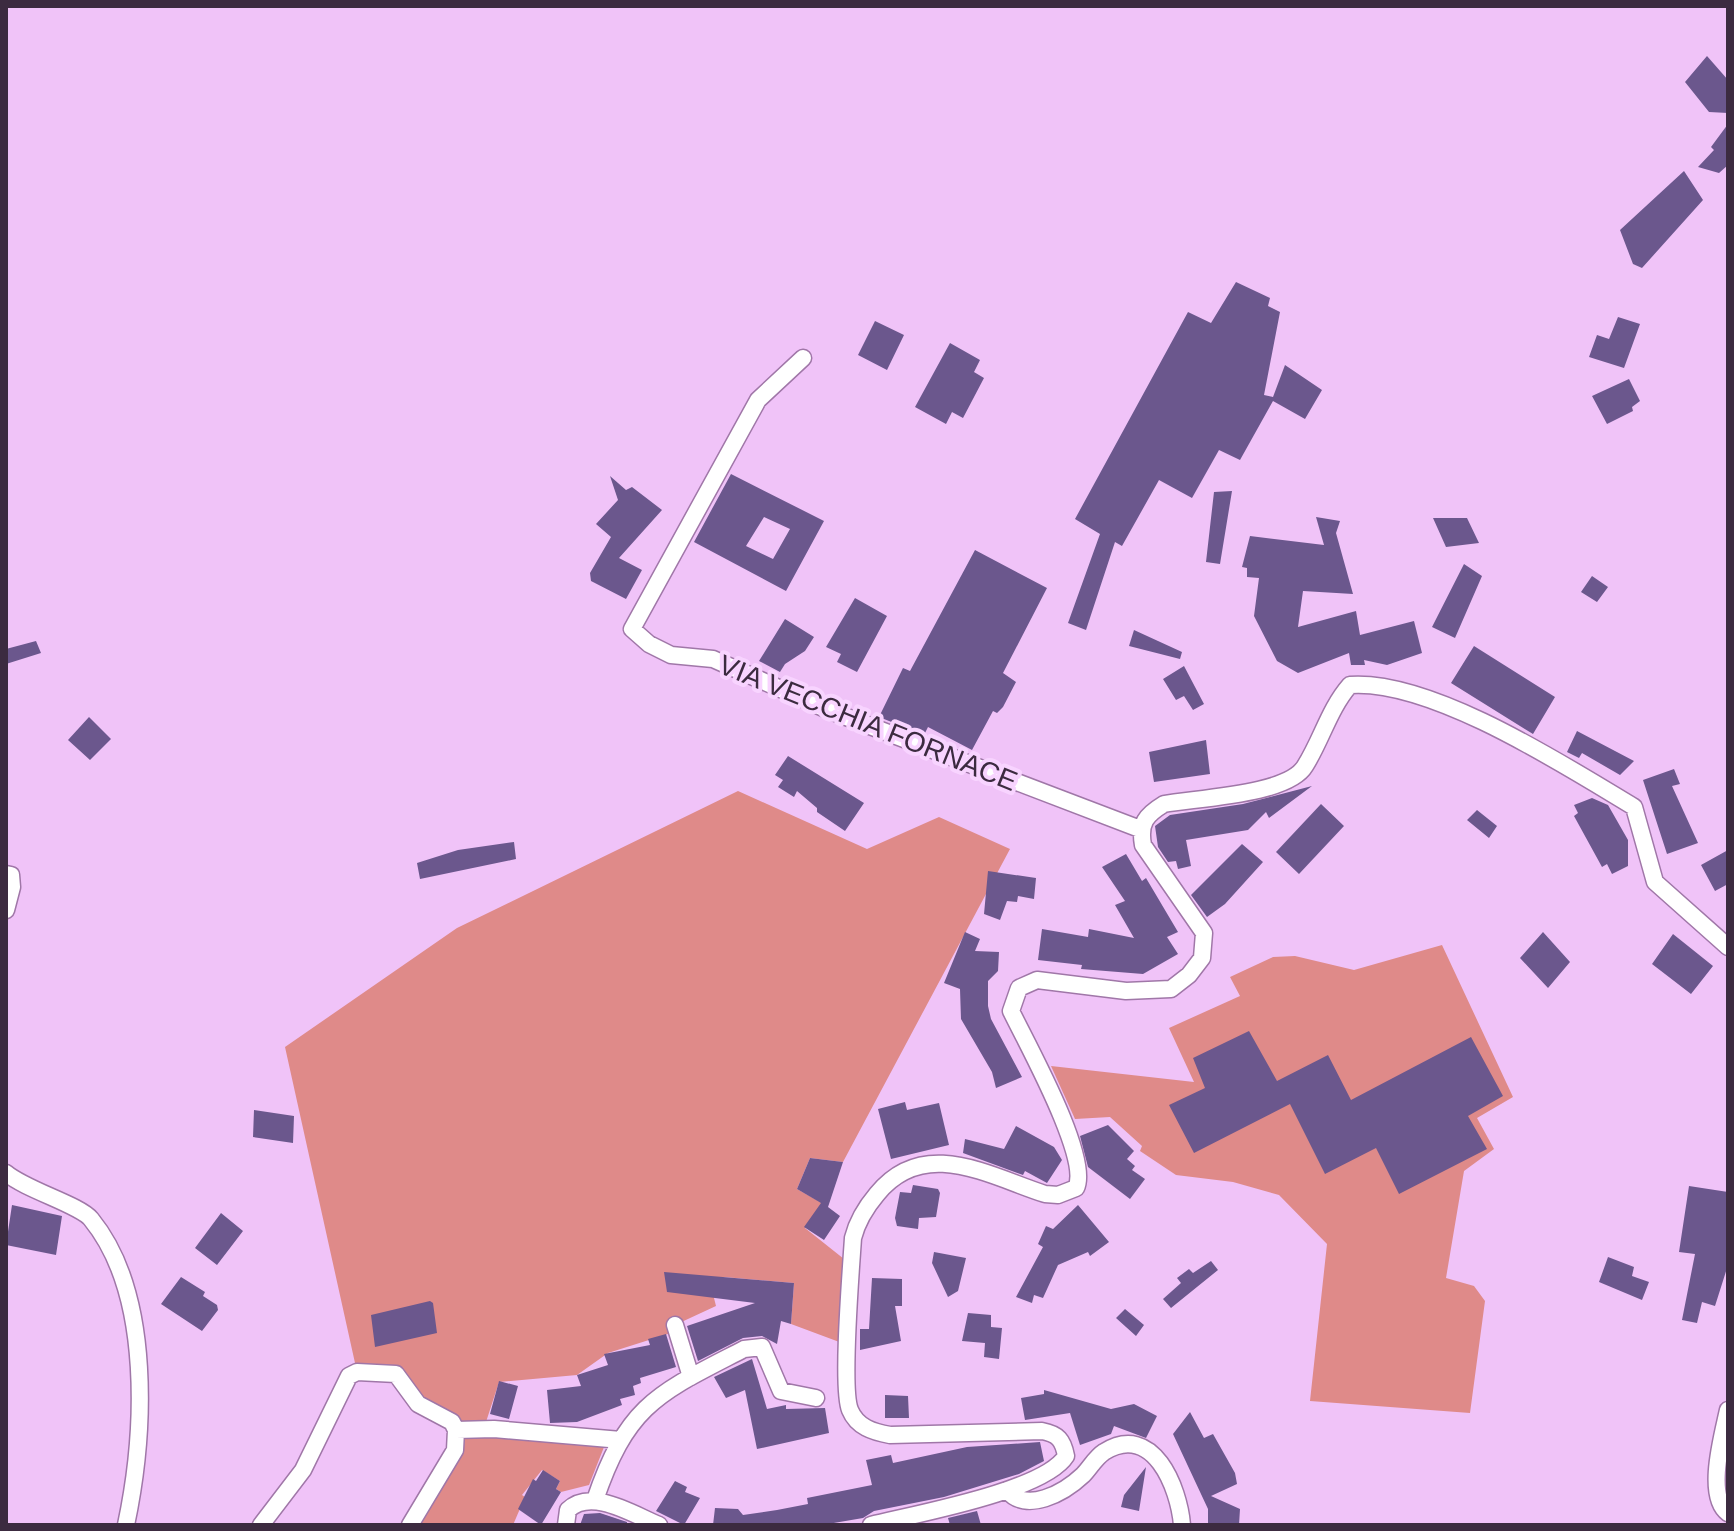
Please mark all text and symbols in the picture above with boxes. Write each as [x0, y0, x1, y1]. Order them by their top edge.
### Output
street label: VIA VECCHIA FORNACE [714, 649, 1022, 797]

